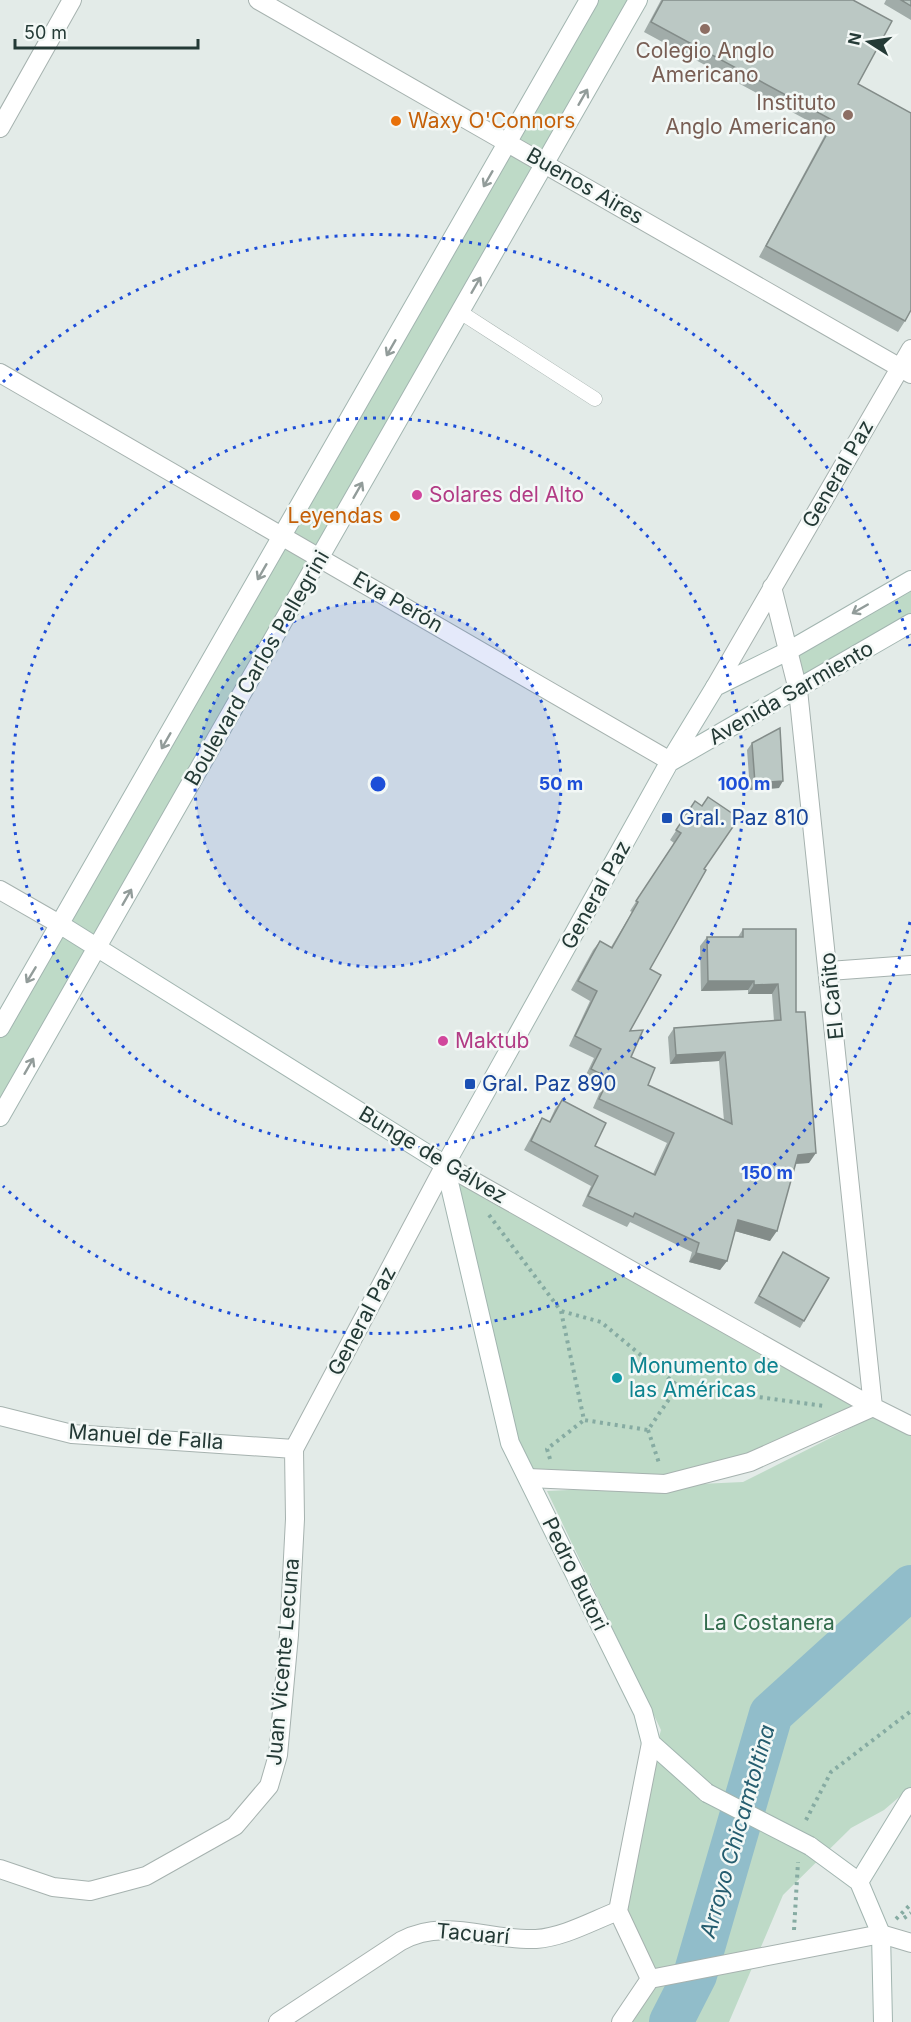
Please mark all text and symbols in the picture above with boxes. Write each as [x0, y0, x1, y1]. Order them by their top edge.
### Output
scale bar [15, 12, 198, 50]
north arrow [839, 12, 899, 72]
text: 50 m [24, 22, 67, 43]
marker: Colegio Anglo Americano [698, 22, 712, 36]
text: N [843, 31, 865, 47]
place label: Colegio Anglo Americano [635, 38, 775, 87]
one-way arrow [577, 89, 589, 106]
place label: Instituto Anglo Americano [665, 90, 836, 139]
place label: Waxy O'Connors [408, 108, 575, 133]
marker: Instituto Anglo Americano [841, 108, 855, 122]
marker: Waxy O'Connors [389, 114, 403, 128]
street label: Buenos Aires [522, 142, 648, 229]
one-way arrow [482, 170, 494, 187]
one-way arrow [470, 277, 482, 294]
one-way arrow [385, 339, 397, 356]
street label: General Paz [797, 416, 878, 532]
one-way arrow [353, 482, 364, 500]
place label: Solares del Alto [429, 482, 584, 507]
marker: Solares del Alto [410, 488, 424, 502]
place label: Leyendas [288, 503, 383, 528]
marker: Leyendas [388, 509, 402, 523]
street label: Boulevard Carlos Pellegrini [179, 546, 334, 790]
one-way arrow [256, 563, 268, 580]
street label: Eva Perón [349, 566, 448, 637]
one-way arrow [852, 604, 869, 616]
street label: Avenida Sarmiento [704, 635, 877, 750]
one-way arrow [160, 732, 172, 749]
text: 50 m [539, 773, 583, 794]
text: 100 m [718, 773, 770, 794]
centre of rings [368, 774, 388, 794]
place label: Gral. Paz 810 [679, 805, 809, 830]
marker: Gral. Paz 810 [660, 811, 674, 825]
street label: General Paz [556, 836, 636, 953]
one-way arrow [121, 889, 133, 906]
street label: El Cañito [814, 951, 849, 1041]
one-way arrow [25, 966, 37, 983]
place label: Maktub [455, 1028, 529, 1053]
marker: Maktub [436, 1034, 450, 1048]
one-way arrow [24, 1058, 36, 1075]
place label: Gral. Paz 890 [482, 1071, 616, 1096]
marker: Gral. Paz 890 [463, 1077, 477, 1091]
street label: Bunge de Gálvez [355, 1101, 512, 1209]
text: 150 m [741, 1162, 793, 1183]
street label: General Paz [322, 1262, 401, 1380]
place label: Monumento de las Américas [629, 1353, 779, 1402]
marker: Monumento de las Américas [610, 1371, 624, 1385]
street label: Manuel de Falla [68, 1419, 224, 1454]
street label: Pedro Butori [537, 1513, 614, 1635]
street label: Juan Vicente Lecuna [261, 1557, 304, 1767]
park label: La Costanera [703, 1610, 835, 1635]
water label: Arroyo Chicamtoltina [694, 1721, 780, 1942]
street label: Tacuarí [435, 1918, 512, 1949]

